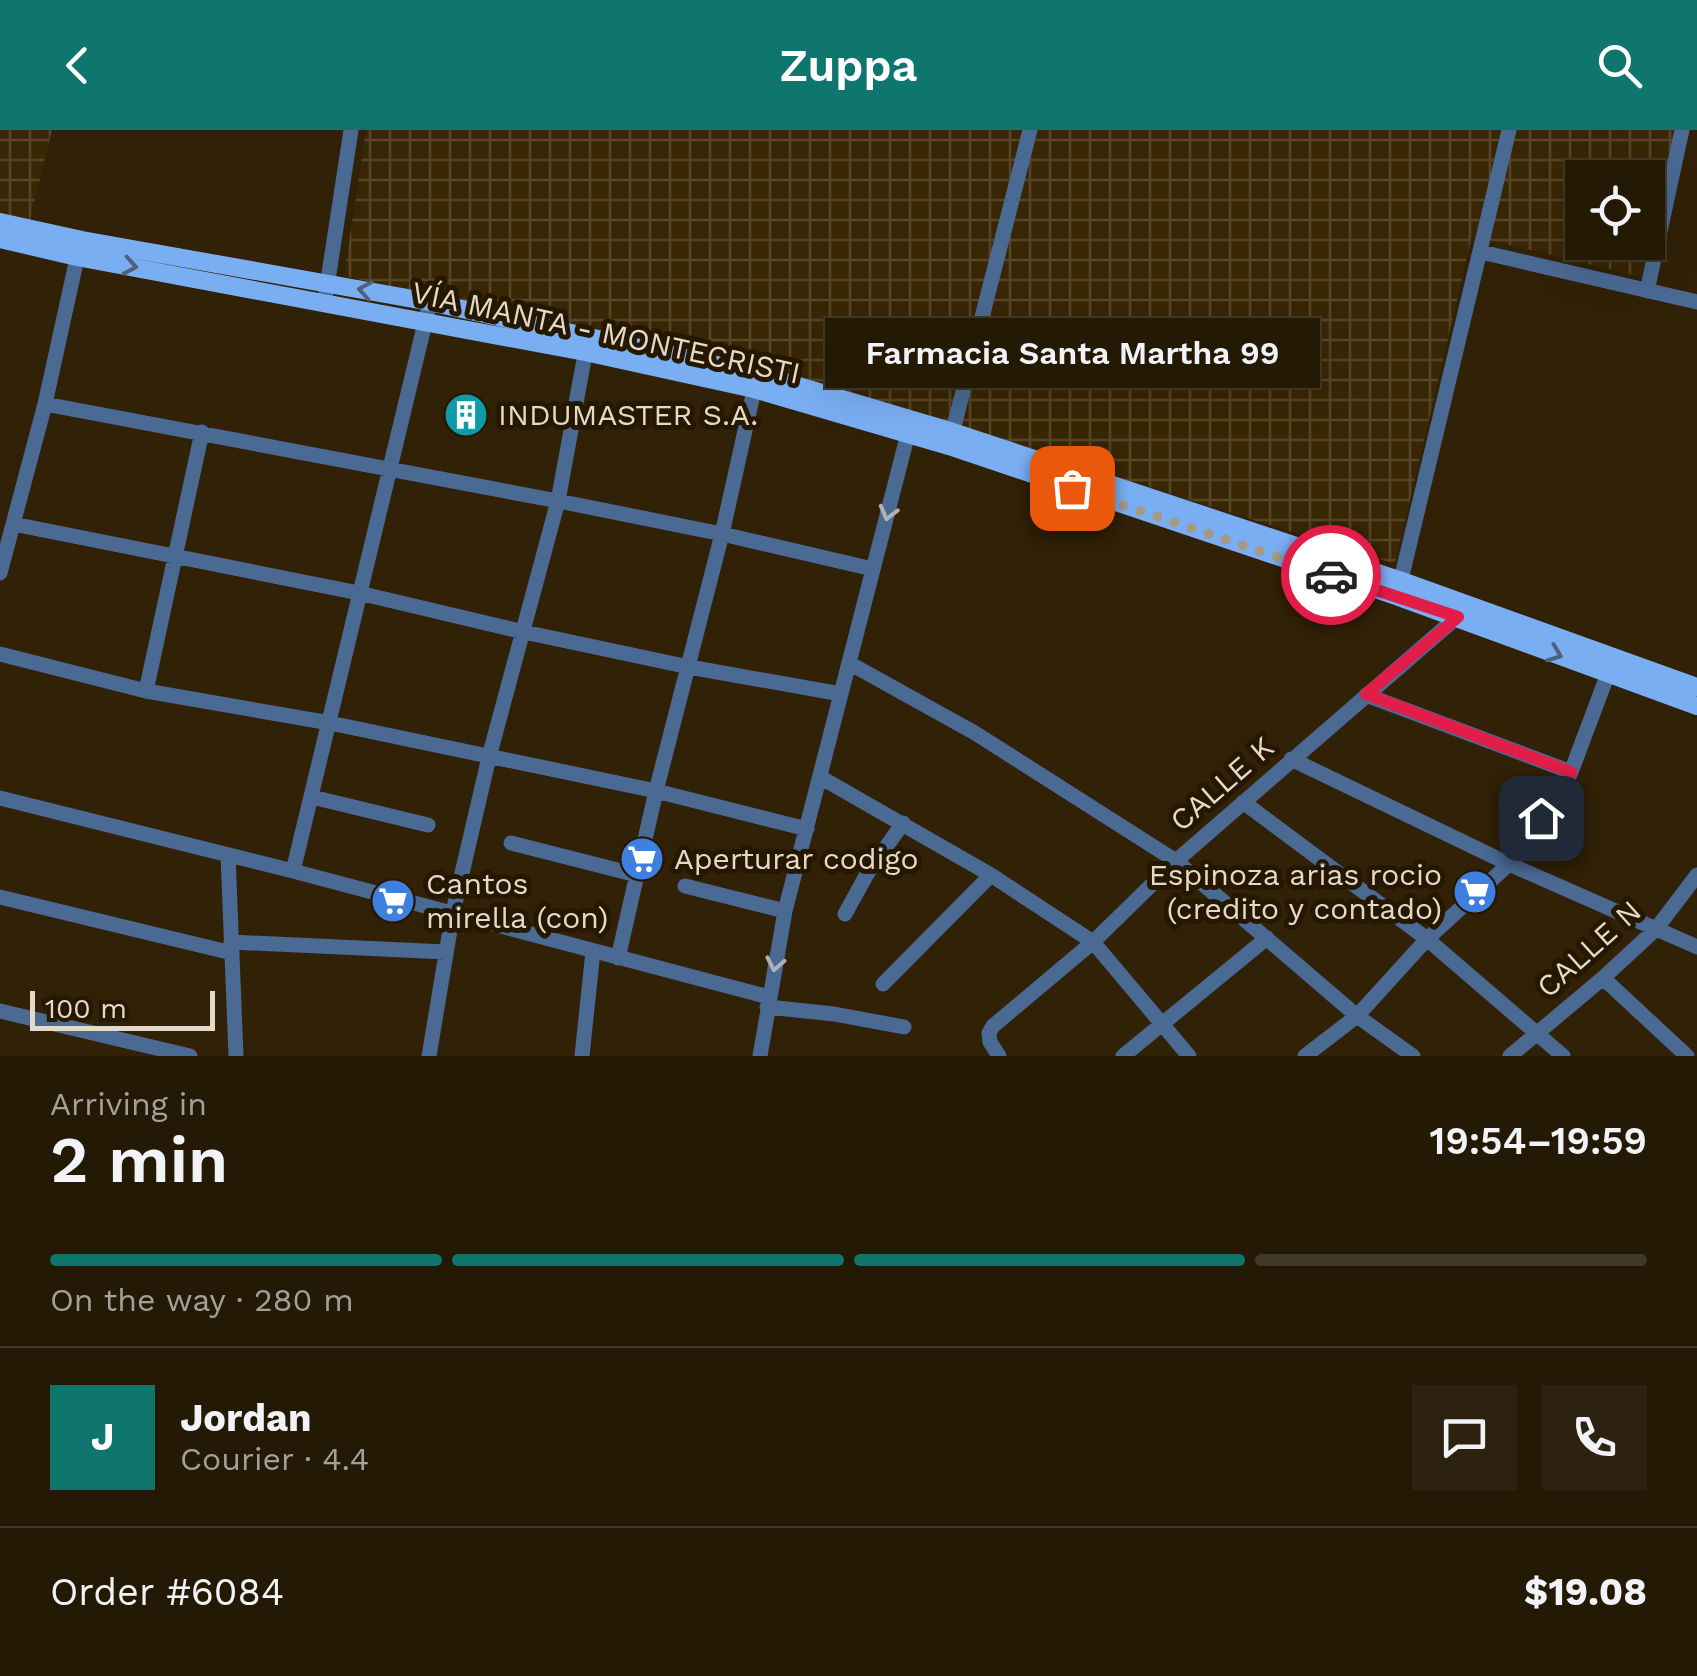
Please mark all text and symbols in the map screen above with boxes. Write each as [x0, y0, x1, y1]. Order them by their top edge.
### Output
icon: back [50, 38, 105, 93]
icon: search [1592, 38, 1647, 93]
text: Zuppa [780, 39, 917, 92]
map controls [1565, 160, 1665, 260]
button: locate [1565, 160, 1665, 260]
one-way arrow [121, 255, 138, 276]
street label: VÍA MANTA - MONTECRISTI [409, 274, 803, 391]
one-way arrow [356, 280, 373, 301]
callout: Farmacia Santa Martha 99 [824, 318, 1320, 388]
text: Farmacia Santa Martha 99 [866, 334, 1279, 372]
building icon: INDUMASTER S.A. [443, 392, 489, 438]
place label: INDUMASTER S.A. [498, 397, 758, 432]
pin [1030, 446, 1115, 531]
icon: bag [1045, 461, 1100, 516]
one-way arrow [879, 504, 900, 521]
courier [1281, 525, 1381, 625]
icon: car [1304, 548, 1359, 603]
one-way arrow [1545, 643, 1562, 663]
street label: CALLE K [1163, 729, 1280, 838]
pin [1499, 776, 1584, 861]
icon: home [1514, 791, 1569, 846]
supermarket icon: Aperturar codigo [619, 836, 665, 882]
place label: Aperturar codigo [674, 841, 918, 876]
place label: Espinoza arias rocio (credito y contado) [1149, 857, 1442, 926]
place label: Cantos mirella (con) [426, 866, 608, 935]
supermarket icon: Espinoza arias rocio (credito y contado) [1452, 869, 1498, 915]
supermarket icon: Cantos mirella (con) [370, 878, 416, 924]
street label: CALLE N [1530, 893, 1648, 1004]
one-way arrow [765, 956, 786, 972]
scale bar [30, 986, 215, 1030]
text: 100 m [45, 992, 127, 1025]
text: Arriving in [50, 1085, 207, 1123]
text: 19:54–19:59 [1430, 1119, 1647, 1163]
text: 2 min [50, 1122, 228, 1198]
text: On the way · 280 m [50, 1281, 354, 1319]
button: chat [1412, 1385, 1517, 1490]
button: phone [1542, 1385, 1647, 1490]
text: Jordan [180, 1396, 312, 1440]
text: J [91, 1415, 114, 1459]
text: Courier · 4.4 [180, 1440, 369, 1478]
text: Order #6084 [50, 1570, 284, 1614]
text: $19.08 [1524, 1570, 1647, 1614]

